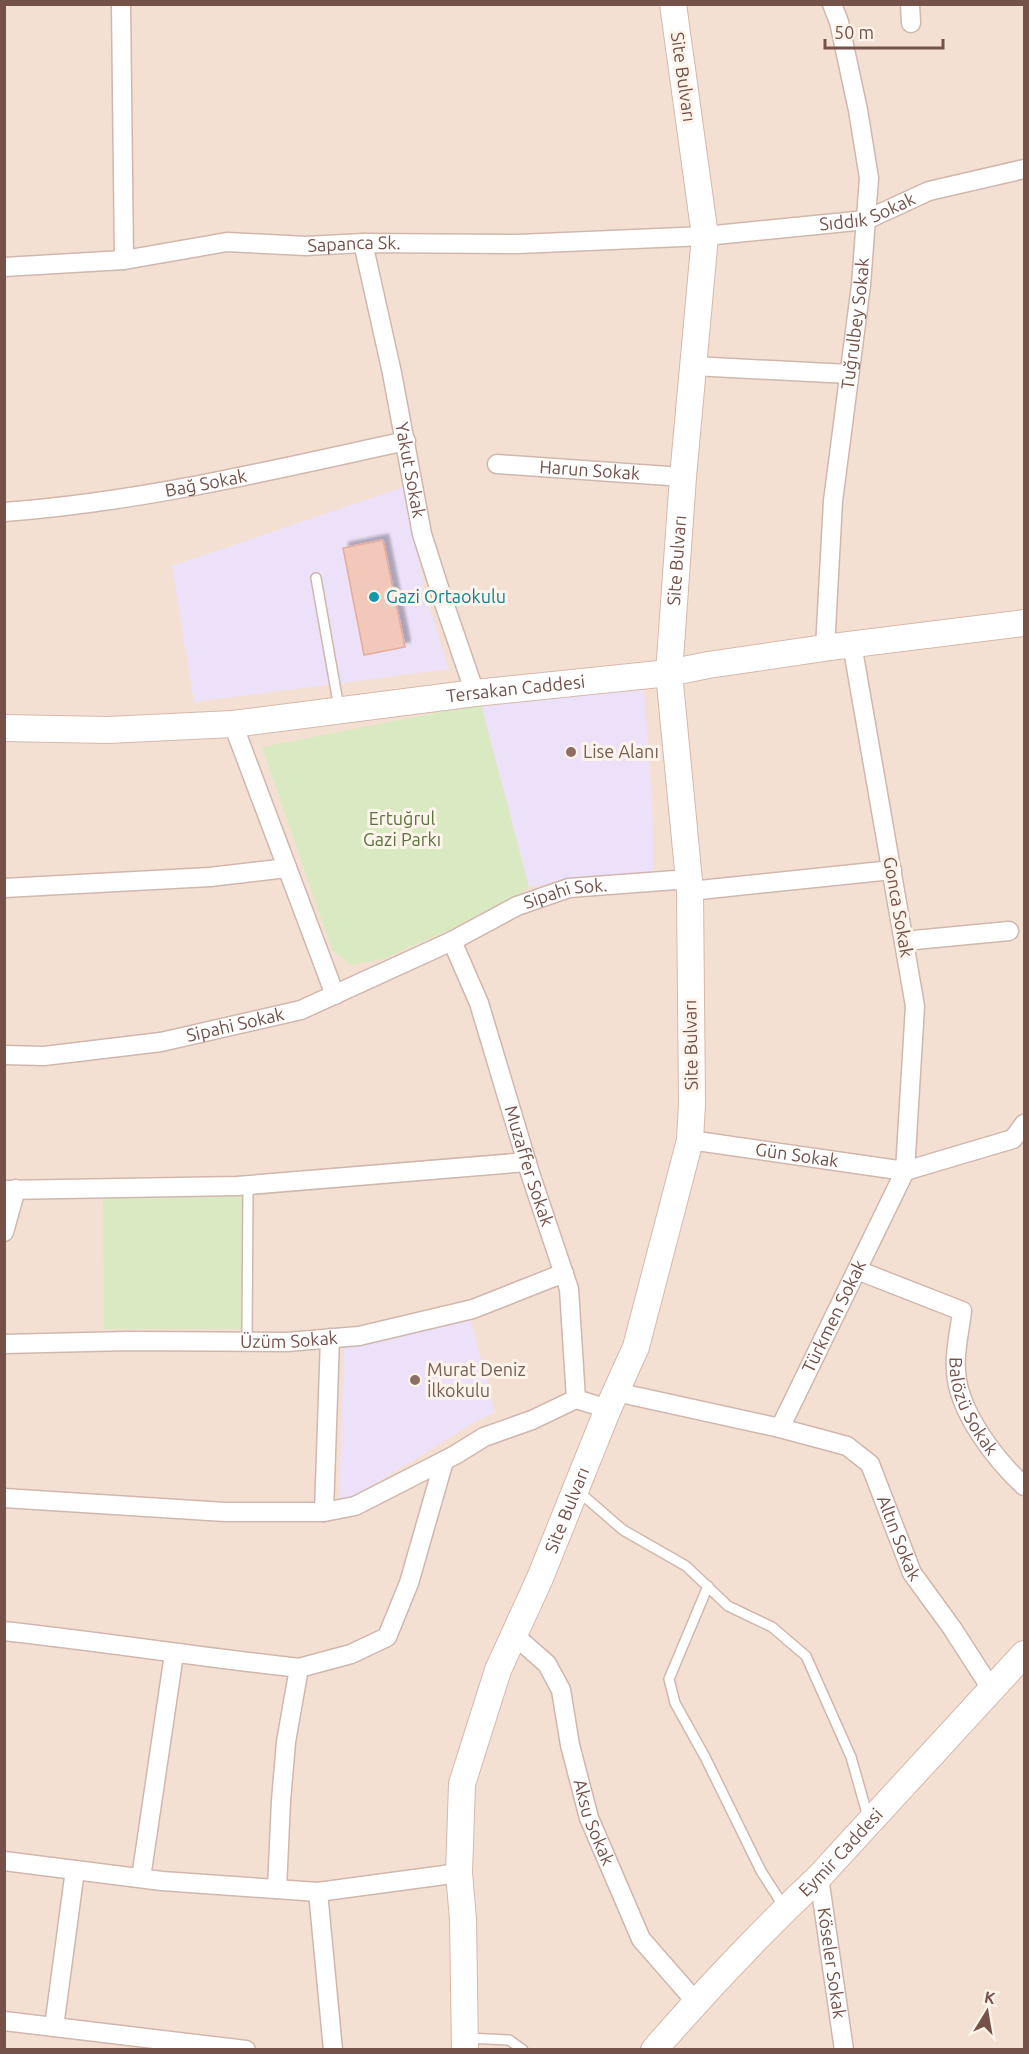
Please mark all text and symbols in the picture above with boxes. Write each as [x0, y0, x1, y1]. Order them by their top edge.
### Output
scale bar [825, 12, 944, 50]
text: 50 m [834, 22, 874, 42]
street label: Site Bulvarı [668, 31, 700, 123]
street label: Sıddık Sokak [818, 188, 918, 234]
street label: Sapanca Sk. [307, 232, 401, 255]
street label: Tuğrulbey Sokak [837, 257, 872, 391]
street label: Yakut Sokak [392, 420, 430, 519]
street label: Harun Sokak [539, 456, 641, 483]
street label: Bağ Sokak [163, 465, 248, 500]
street label: Site Bulvarı [663, 514, 689, 606]
place label: Gazi Ortaokulu [386, 586, 506, 606]
marker: Gazi Ortaokulu [367, 590, 381, 604]
street label: Tersakan Caddesi [445, 671, 586, 706]
place label: Lise Alanı [583, 741, 659, 761]
marker: Lise Alanı [564, 745, 578, 759]
park label: Ertuğrul Gazi Parkı [363, 808, 441, 849]
street label: Gonca Sokak [880, 855, 918, 959]
street label: Sipahi Sok. [521, 874, 608, 912]
street label: Site Bulvarı [679, 1000, 701, 1090]
street label: Sipahi Sokak [184, 1003, 286, 1045]
street label: Muzaffer Sokak [501, 1103, 558, 1229]
street label: Gün Sokak [754, 1139, 840, 1170]
street label: Türkmen Sokak [797, 1256, 869, 1376]
street label: Üzüm Sokak [240, 1327, 338, 1351]
street label: Balözü Sokak [947, 1357, 1003, 1459]
place label: Murat Deniz İlkokulu [427, 1359, 526, 1400]
marker: Murat Deniz İlkokulu [408, 1373, 422, 1387]
street label: Site Bulvarı [540, 1464, 593, 1556]
street label: Altın Sokak [874, 1492, 925, 1584]
street label: Aksu Sokak [570, 1777, 619, 1868]
street label: Eymir Caddesi [794, 1804, 886, 1900]
street label: Köseler Sokak [815, 1906, 850, 2020]
north arrow [957, 1982, 1017, 2042]
text: K [983, 1987, 997, 2007]

